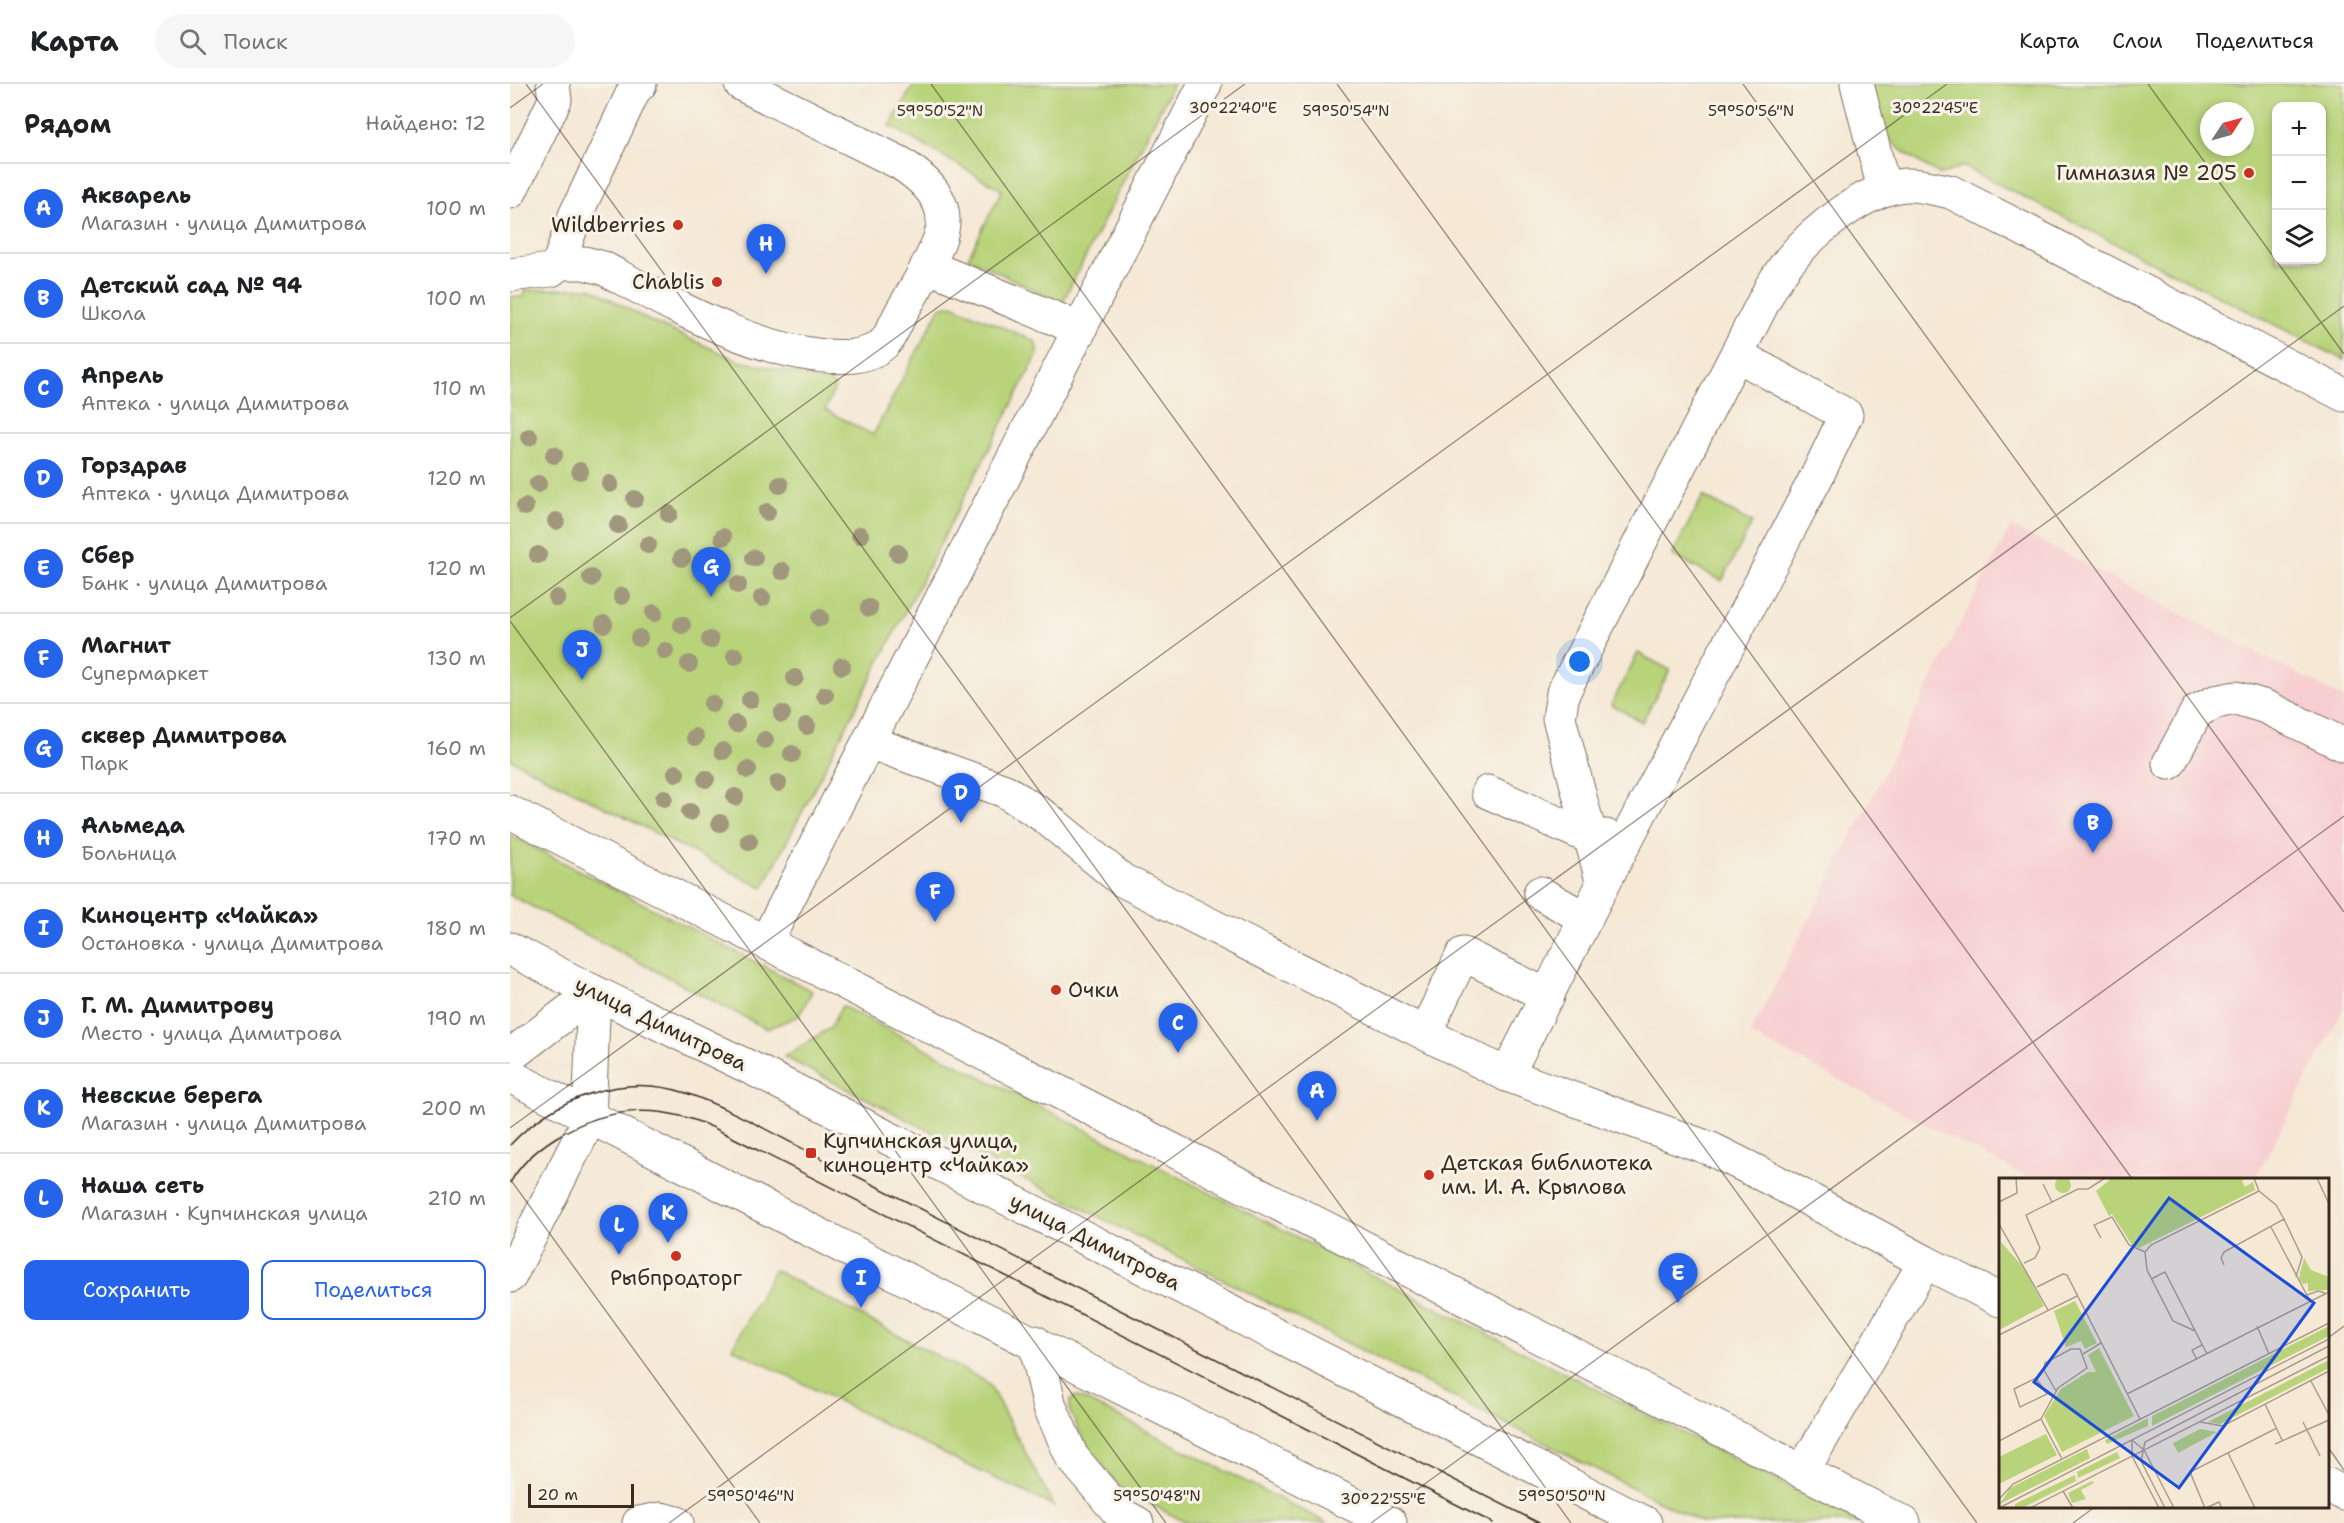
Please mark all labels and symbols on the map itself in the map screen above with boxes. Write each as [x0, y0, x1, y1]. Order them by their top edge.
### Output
text: 30°22'40"E [1189, 98, 1277, 118]
text: 30°22'45"E [1892, 98, 1978, 118]
text: 59°50'52"N [897, 101, 983, 121]
text: 59°50'54"N [1303, 101, 1389, 121]
text: 59°50'56"N [1708, 101, 1794, 121]
north arrow [2200, 102, 2254, 156]
place label: Гимназия № 205 [2056, 159, 2237, 187]
marker: Гимназия № 205 [2242, 166, 2256, 180]
place label: Wildberries [551, 211, 666, 239]
marker: Wildberries [671, 218, 685, 232]
pin: H [746, 224, 786, 274]
place label: Chablis [632, 268, 705, 296]
marker: Chablis [710, 275, 724, 289]
pin: G [692, 548, 730, 597]
pin: J [562, 630, 602, 680]
your location [1565, 647, 1594, 676]
pin: D [942, 774, 980, 823]
pin: B [2074, 804, 2112, 853]
pin: F [916, 872, 954, 922]
street label: улица Димитрова [570, 970, 752, 1078]
place label: Очки [1068, 976, 1119, 1004]
marker: Очки [1049, 983, 1063, 997]
pin: C [1158, 1004, 1198, 1053]
pin: A [1298, 1072, 1336, 1121]
place label: Купчинская улица, киноцентр «Чайка» [823, 1127, 1029, 1179]
marker: Купчинская улица, киноцентр «Чайка» [804, 1146, 818, 1160]
place label: Детская библиотека им. И. А. Крылова [1441, 1149, 1652, 1201]
marker: Детская библиотека им. И. А. Крылова [1422, 1168, 1436, 1182]
inset map [1999, 1178, 2329, 1508]
street label: улица Димитрова [1005, 1187, 1185, 1297]
pin: K [648, 1194, 688, 1243]
pin: L [600, 1206, 638, 1255]
marker: Рыбпродторг [669, 1249, 683, 1263]
pin: E [1658, 1254, 1698, 1303]
pin: I [842, 1258, 880, 1308]
place label: Рыбпродторг [610, 1264, 743, 1292]
scale bar [528, 1481, 634, 1508]
text: 59°50'46"N [708, 1486, 794, 1506]
text: 59°50'48"N [1113, 1486, 1201, 1506]
text: 59°50'50"N [1518, 1486, 1606, 1506]
text: 30°22'55"E [1340, 1489, 1426, 1509]

